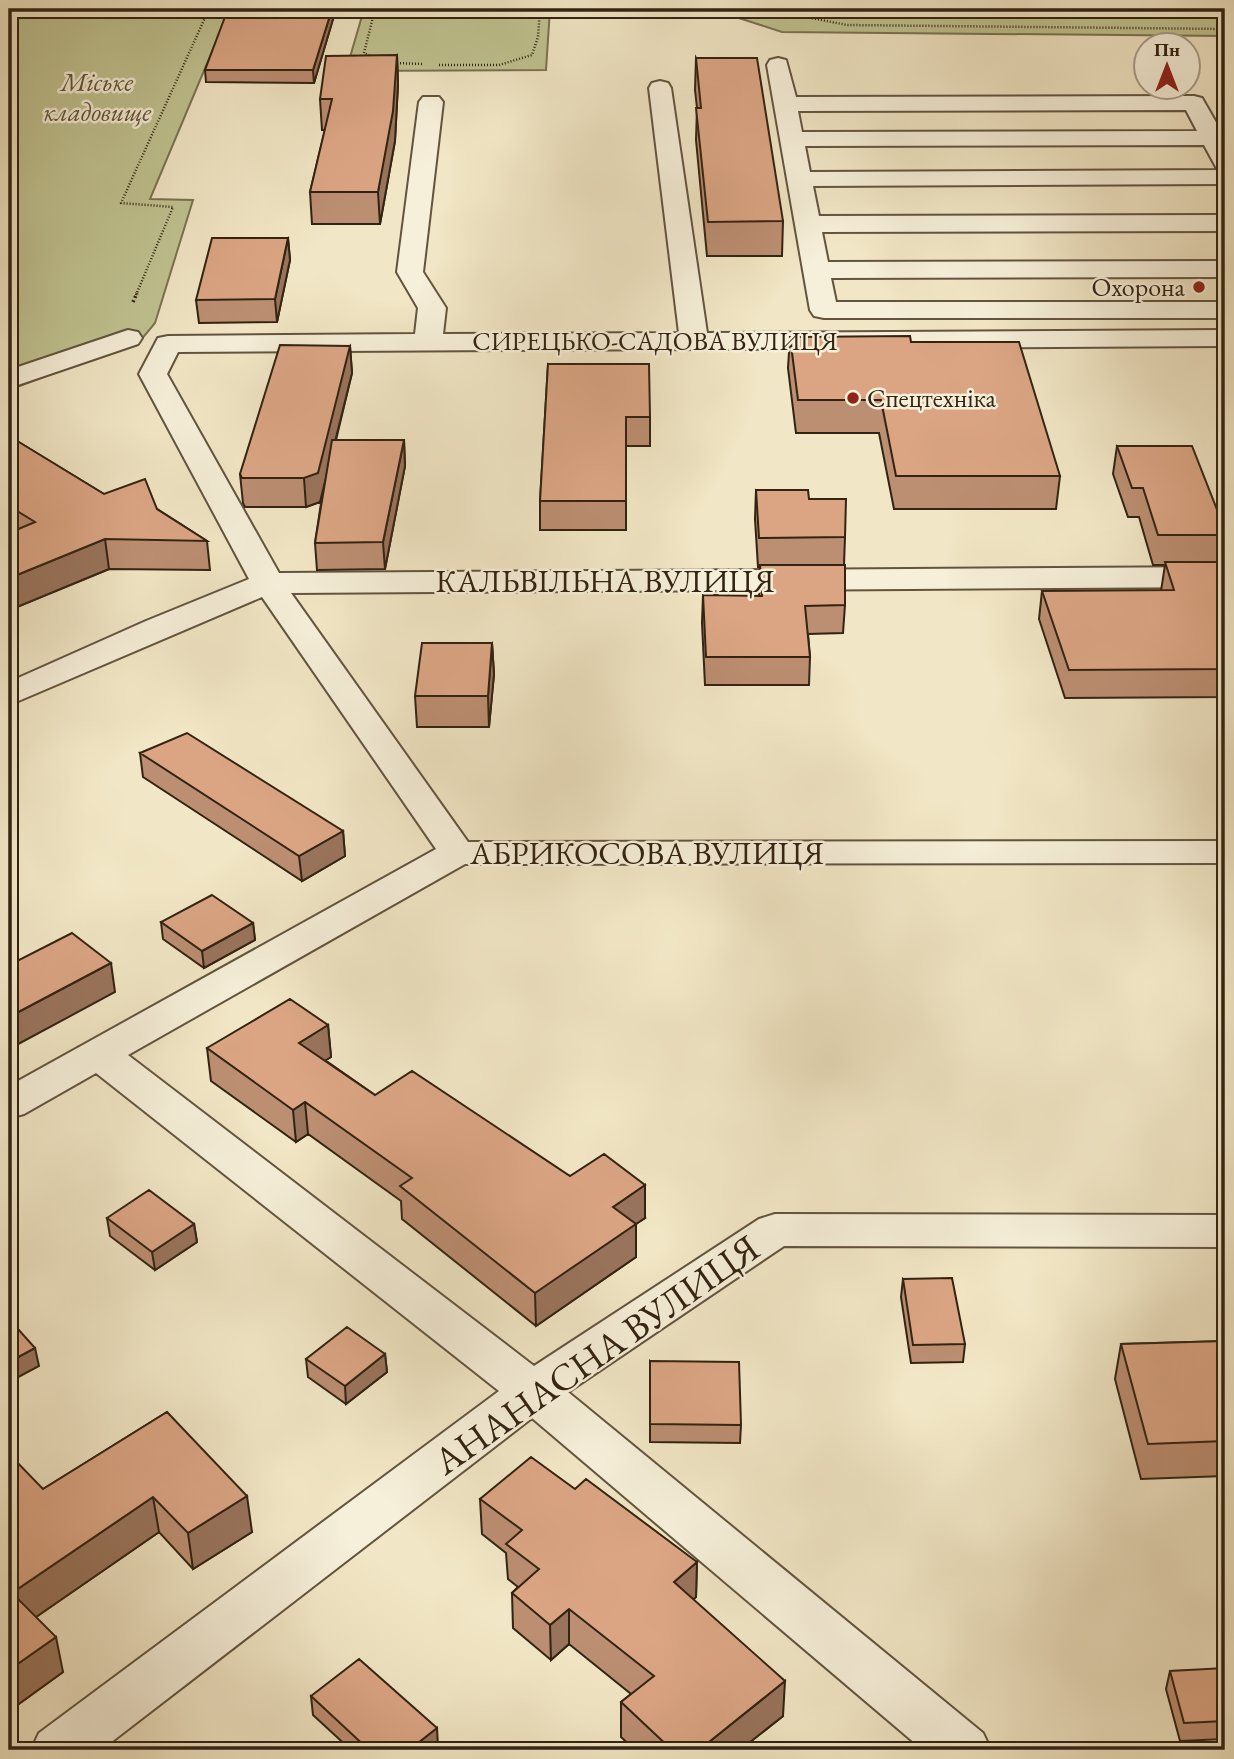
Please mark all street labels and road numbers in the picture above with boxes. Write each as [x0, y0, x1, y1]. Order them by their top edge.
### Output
street label: СИРЕЦЬКО-САДОВА ВУЛИЦЯ [472, 324, 838, 358]
street label: КАЛЬВІЛЬНА ВУЛИЦЯ [435, 560, 775, 602]
street label: АБРИКОСОВА ВУЛИЦЯ [469, 832, 824, 874]
street label: АНАНАСНА ВУЛИЦЯ [423, 1223, 768, 1486]

